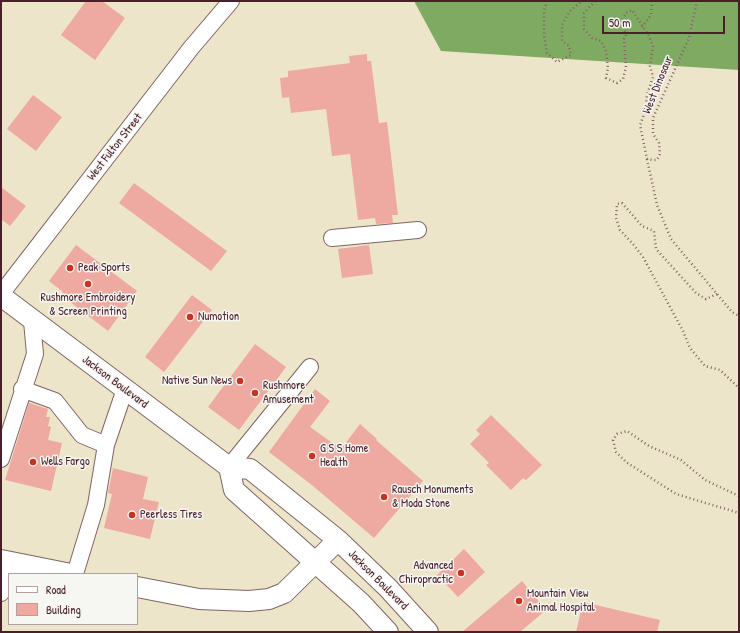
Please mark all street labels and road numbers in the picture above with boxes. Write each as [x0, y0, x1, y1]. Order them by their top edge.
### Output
street label: West Dinosaur [640, 54, 676, 116]
street label: West Fulton Street [84, 111, 146, 183]
street label: Jackson Boulevard [79, 353, 151, 411]
street label: Jackson Boulevard [345, 547, 411, 613]

